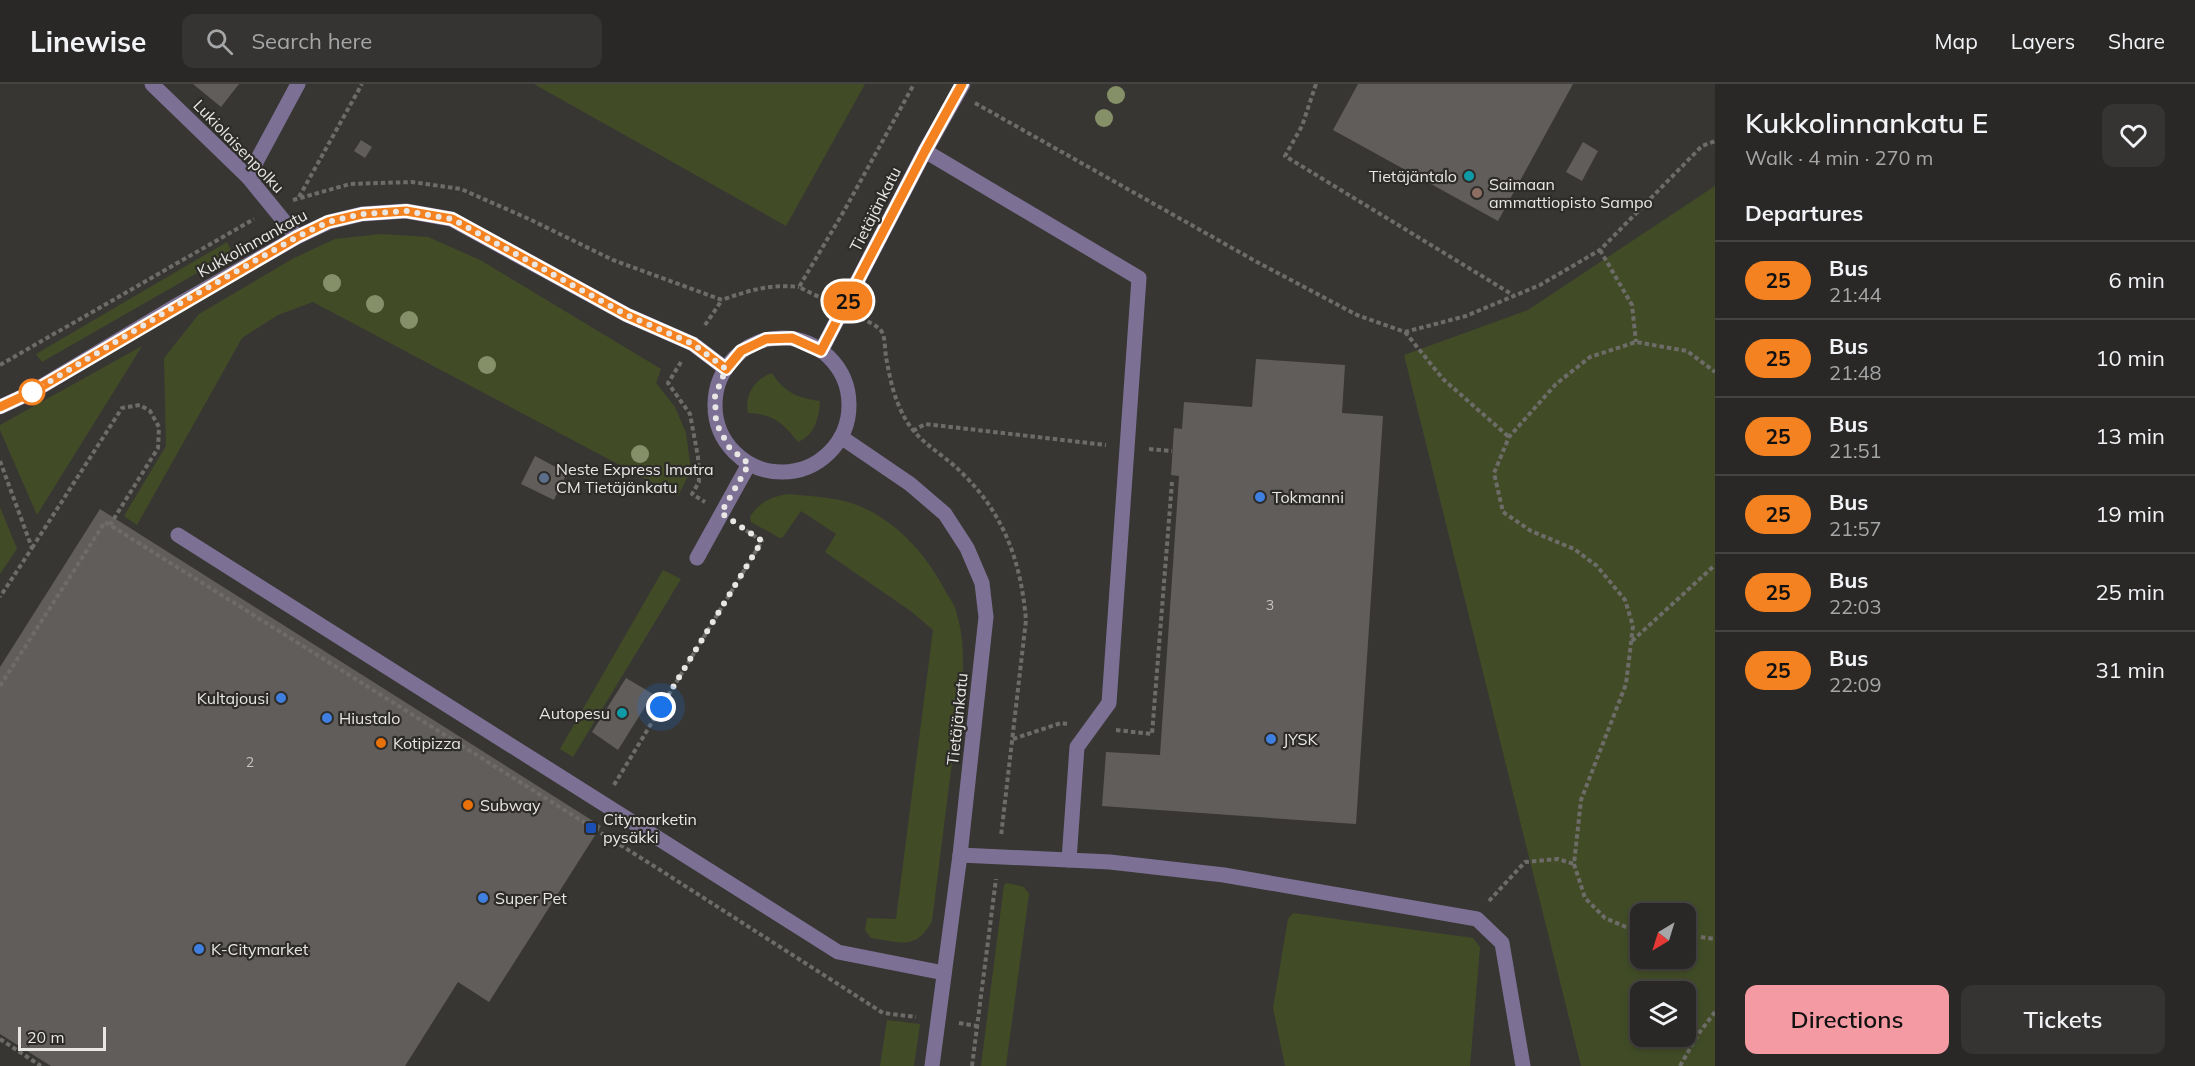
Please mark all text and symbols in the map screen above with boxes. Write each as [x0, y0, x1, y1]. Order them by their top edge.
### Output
search box [182, 14, 602, 68]
text: Linewise [30, 24, 146, 59]
icon: search [203, 25, 236, 58]
text: Search here [251, 27, 372, 55]
text: Map [1935, 28, 1978, 54]
text: Layers [2011, 28, 2075, 54]
text: Share [2108, 28, 2165, 54]
street label: Lukiolaisenpolku [189, 95, 289, 197]
button: heart [2102, 104, 2165, 167]
text: Kukkolinnankatu E [1745, 105, 1988, 140]
text: Walk · 4 min · 270 m [1745, 145, 1933, 170]
street label: Tietäjänkatu [845, 163, 905, 255]
place label: Tietäjäntalo [1369, 166, 1457, 186]
marker: Tietäjäntalo [1462, 169, 1476, 183]
place label: Saimaan ammattiopisto Sampo [1489, 174, 1653, 212]
marker: Saimaan ammattiopisto Sampo [1470, 186, 1484, 200]
text: Departures [1745, 199, 1863, 227]
street label: Kukkolinnankatu [194, 205, 310, 281]
text: Bus [1829, 254, 1868, 282]
text: 6 min [2109, 266, 2165, 294]
text: 25 [1765, 267, 1791, 293]
line badge: 25 [821, 282, 875, 320]
text: 21:44 [1829, 282, 1882, 307]
text: 25 [835, 288, 861, 314]
text: Bus [1829, 332, 1868, 360]
text: 10 min [2095, 344, 2165, 372]
text: 25 [1765, 345, 1791, 371]
text: 21:48 [1829, 360, 1882, 385]
unlabelled marker [19, 379, 45, 405]
text: Bus [1829, 410, 1868, 438]
text: 13 min [2095, 422, 2165, 450]
text: 25 [1765, 423, 1791, 449]
text: 21:51 [1829, 438, 1882, 463]
place label: Neste Express Imatra CM Tietäjänkatu [556, 459, 714, 497]
marker: Neste Express Imatra CM Tietäjänkatu [537, 471, 551, 485]
place label: Tokmanni [1272, 487, 1344, 507]
text: Bus [1829, 488, 1868, 516]
marker: Tokmanni [1253, 490, 1267, 504]
text: 19 min [2095, 500, 2165, 528]
text: 25 [1765, 501, 1791, 527]
text: 21:57 [1829, 516, 1882, 541]
text: Bus [1829, 566, 1868, 594]
text: 25 min [2095, 578, 2165, 606]
text: 25 [1765, 579, 1791, 605]
text: 22:03 [1829, 594, 1882, 619]
house number: 3 [1266, 596, 1274, 614]
text: Bus [1829, 644, 1868, 672]
text: 31 min [2095, 656, 2165, 684]
text: 25 [1765, 657, 1791, 683]
street label: Tietäjänkatu [942, 672, 972, 766]
text: 22:09 [1829, 672, 1882, 697]
place label: Kultajousi [197, 688, 269, 708]
marker: Kultajousi [274, 691, 288, 705]
your location [646, 692, 676, 722]
place label: Autopesu [539, 703, 610, 723]
marker: Autopesu [615, 706, 629, 720]
place label: Hiustalo [339, 708, 400, 728]
marker: Hiustalo [320, 711, 334, 725]
place label: JYSK [1283, 729, 1319, 749]
marker: JYSK [1264, 732, 1278, 746]
place label: Kotipizza [393, 733, 461, 753]
marker: Kotipizza [374, 736, 388, 750]
house number: 2 [246, 753, 254, 771]
place label: Subway [480, 795, 541, 815]
marker: Subway [461, 798, 475, 812]
place label: Citymarketin pysäkki [603, 809, 697, 847]
marker: Citymarketin pysäkki [584, 821, 598, 835]
place label: Super Pet [495, 888, 567, 908]
marker: Super Pet [476, 891, 490, 905]
north arrow [1630, 903, 1696, 969]
map controls [1630, 903, 1696, 1047]
place label: K-Citymarket [211, 939, 309, 959]
marker: K-Citymarket [192, 942, 206, 956]
button: layers [1630, 981, 1696, 1047]
button: Directions [1745, 985, 1949, 1054]
button: Tickets [1961, 985, 2165, 1054]
scale bar [18, 1024, 106, 1052]
text: 20 m [27, 1027, 64, 1047]

